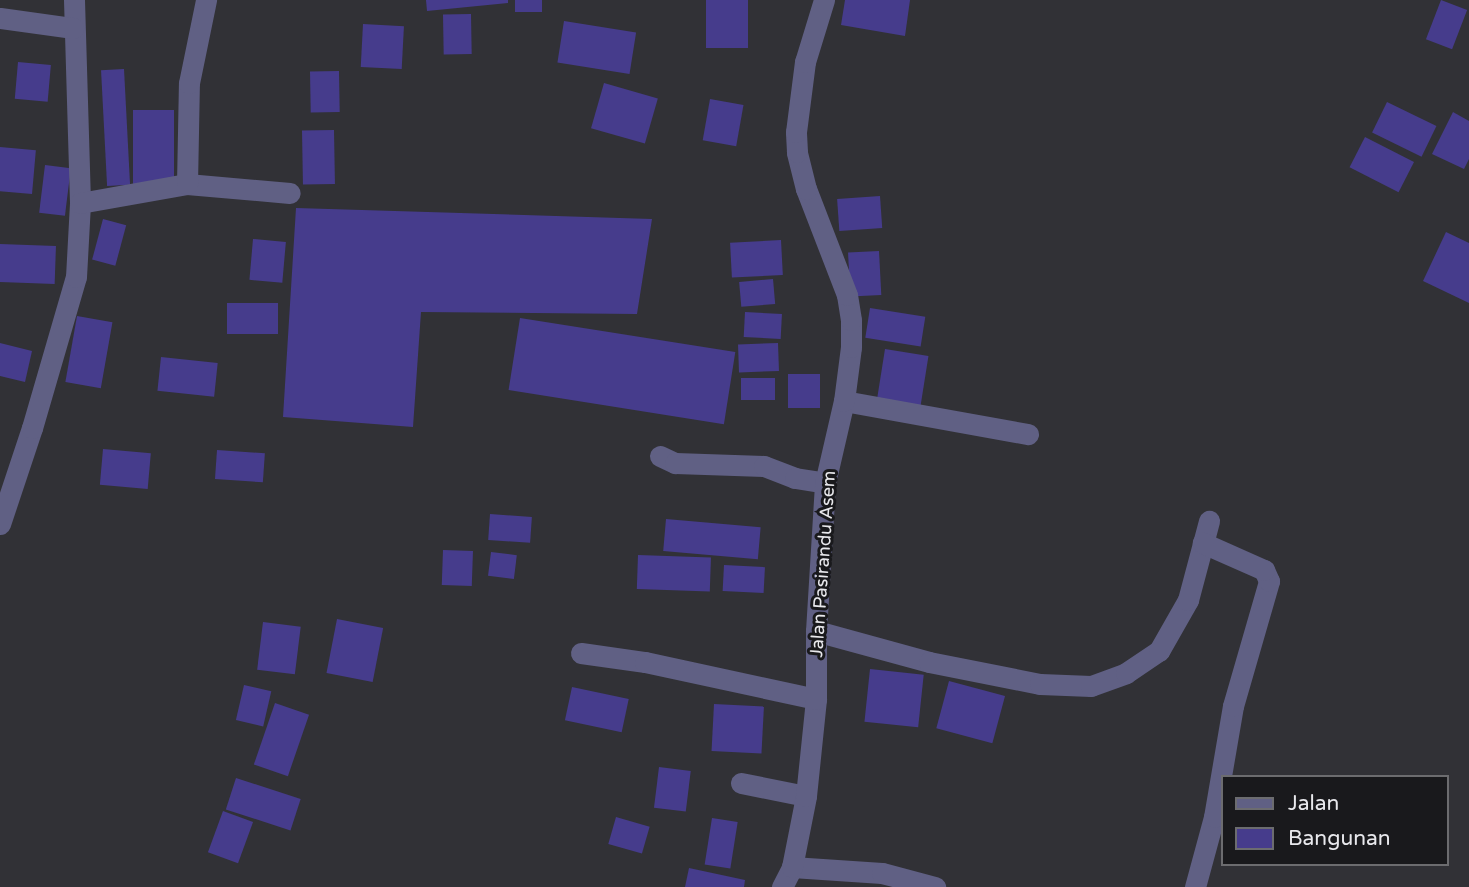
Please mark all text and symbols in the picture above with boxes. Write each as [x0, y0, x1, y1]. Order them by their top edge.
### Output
street label: Jalan Pasirandu Asem [806, 470, 840, 658]
legend [1220, 775, 1448, 866]
text: Jalan [1288, 791, 1339, 816]
text: Bangunan [1288, 826, 1391, 851]

